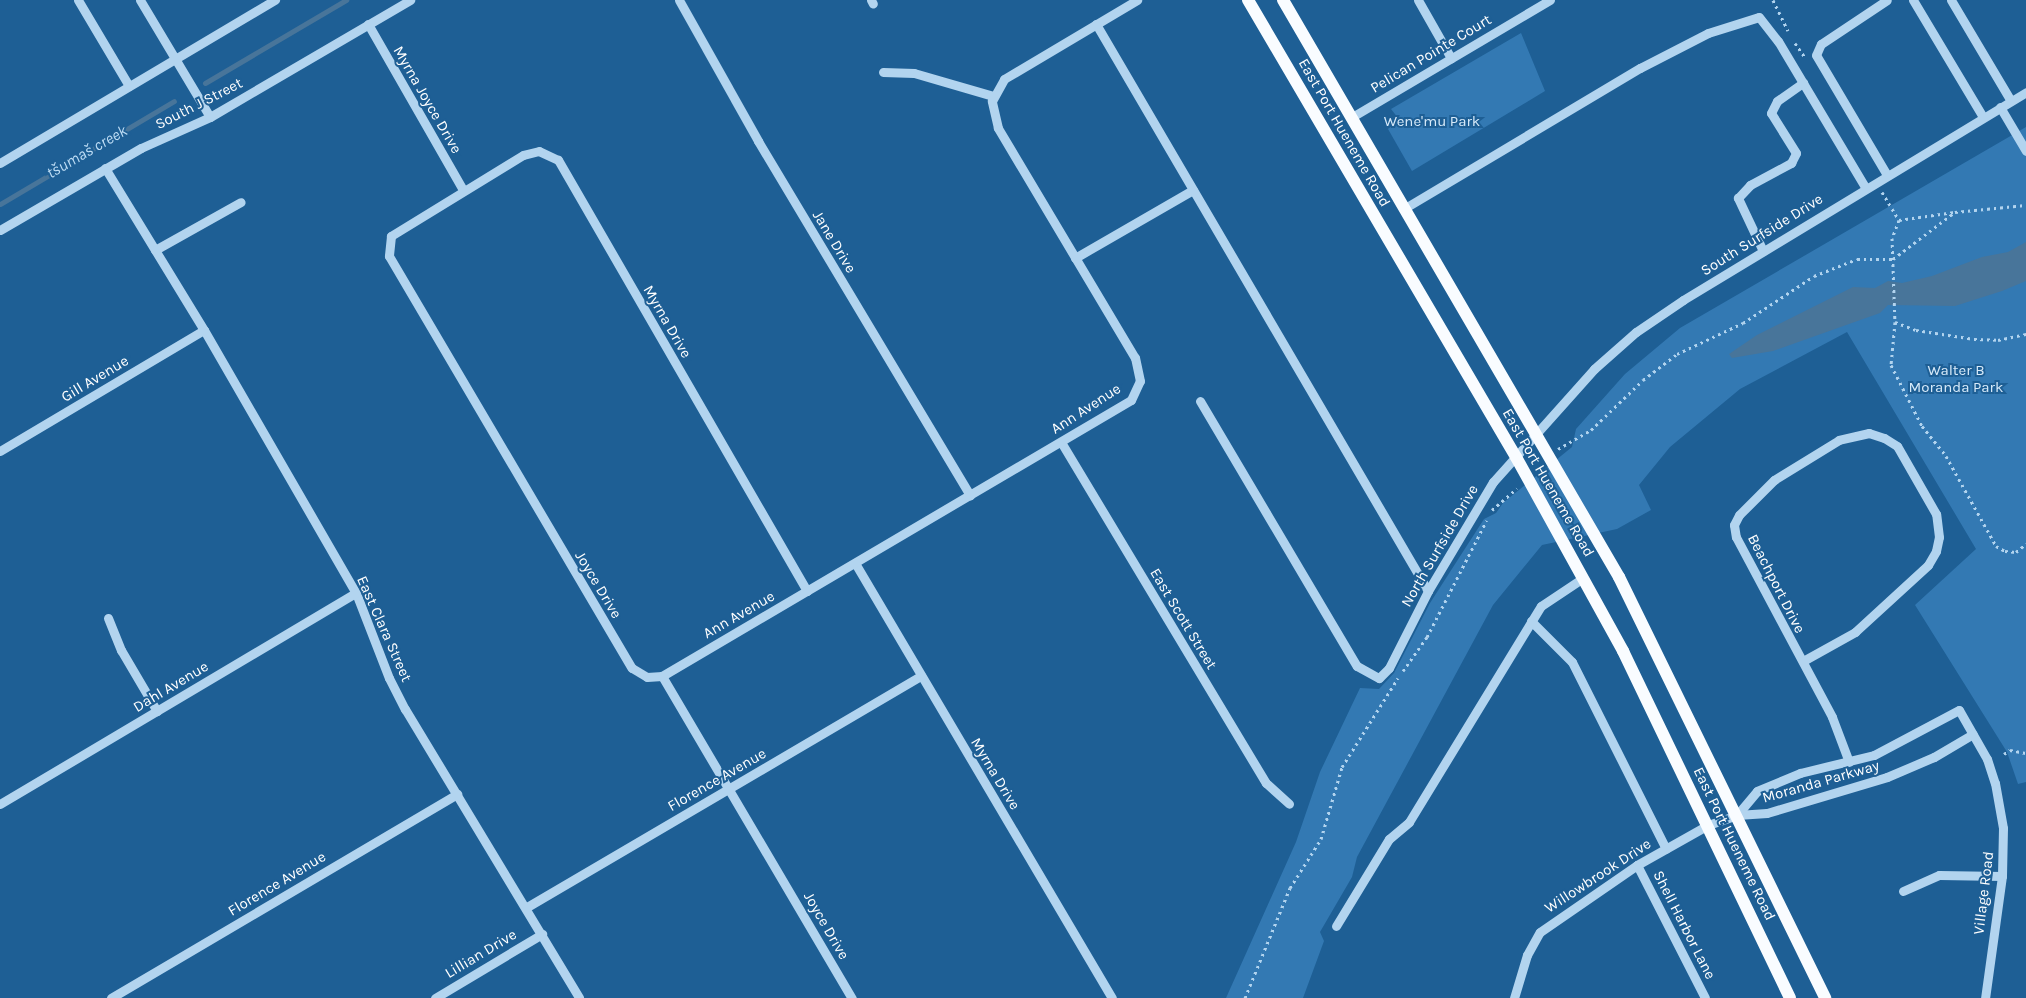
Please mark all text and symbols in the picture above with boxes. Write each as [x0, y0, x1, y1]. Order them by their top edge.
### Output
street label: Pelican Pointe Court [1367, 11, 1495, 97]
street label: Myrna Joyce Drive [389, 43, 465, 157]
street label: East Port Hueneme Road [1294, 56, 1394, 210]
street label: South J Street [152, 74, 246, 134]
park label: Wene'mu Park [1384, 113, 1480, 131]
water label: tšumaš creek [43, 121, 131, 183]
street label: South Surfside Drive [1698, 190, 1826, 280]
street label: Jane Drive [808, 208, 860, 276]
street label: Myrna Drive [639, 282, 695, 362]
street label: Gill Avenue [58, 352, 132, 406]
park label: Walter B Moranda Park [1909, 361, 2003, 396]
street label: Ann Avenue [1048, 380, 1124, 438]
street label: East Port Hueneme Road [1498, 406, 1598, 560]
street label: North Surfside Drive [1398, 482, 1482, 610]
street label: Beachport Drive [1743, 531, 1809, 637]
street label: Joyce Drive [571, 548, 625, 622]
street label: East Scott Street [1146, 565, 1220, 673]
street label: East Clara Street [353, 573, 415, 685]
street label: Ann Avenue [700, 587, 778, 643]
street label: Dahl Avenue [130, 658, 212, 716]
street label: Myrna Drive [966, 735, 1024, 813]
street label: Florence Avenue [665, 745, 769, 815]
street label: Moranda Parkway [1760, 757, 1882, 807]
street label: East Port Hueneme Road [1689, 764, 1779, 924]
street label: Willowbrook Drive [1541, 835, 1655, 917]
street label: Florence Avenue [225, 848, 329, 920]
street label: Village Road [1970, 850, 1998, 936]
street label: Shell Harbor Lane [1649, 868, 1719, 982]
street label: Joyce Drive [799, 889, 853, 963]
street label: Lillian Drive [442, 926, 520, 982]

